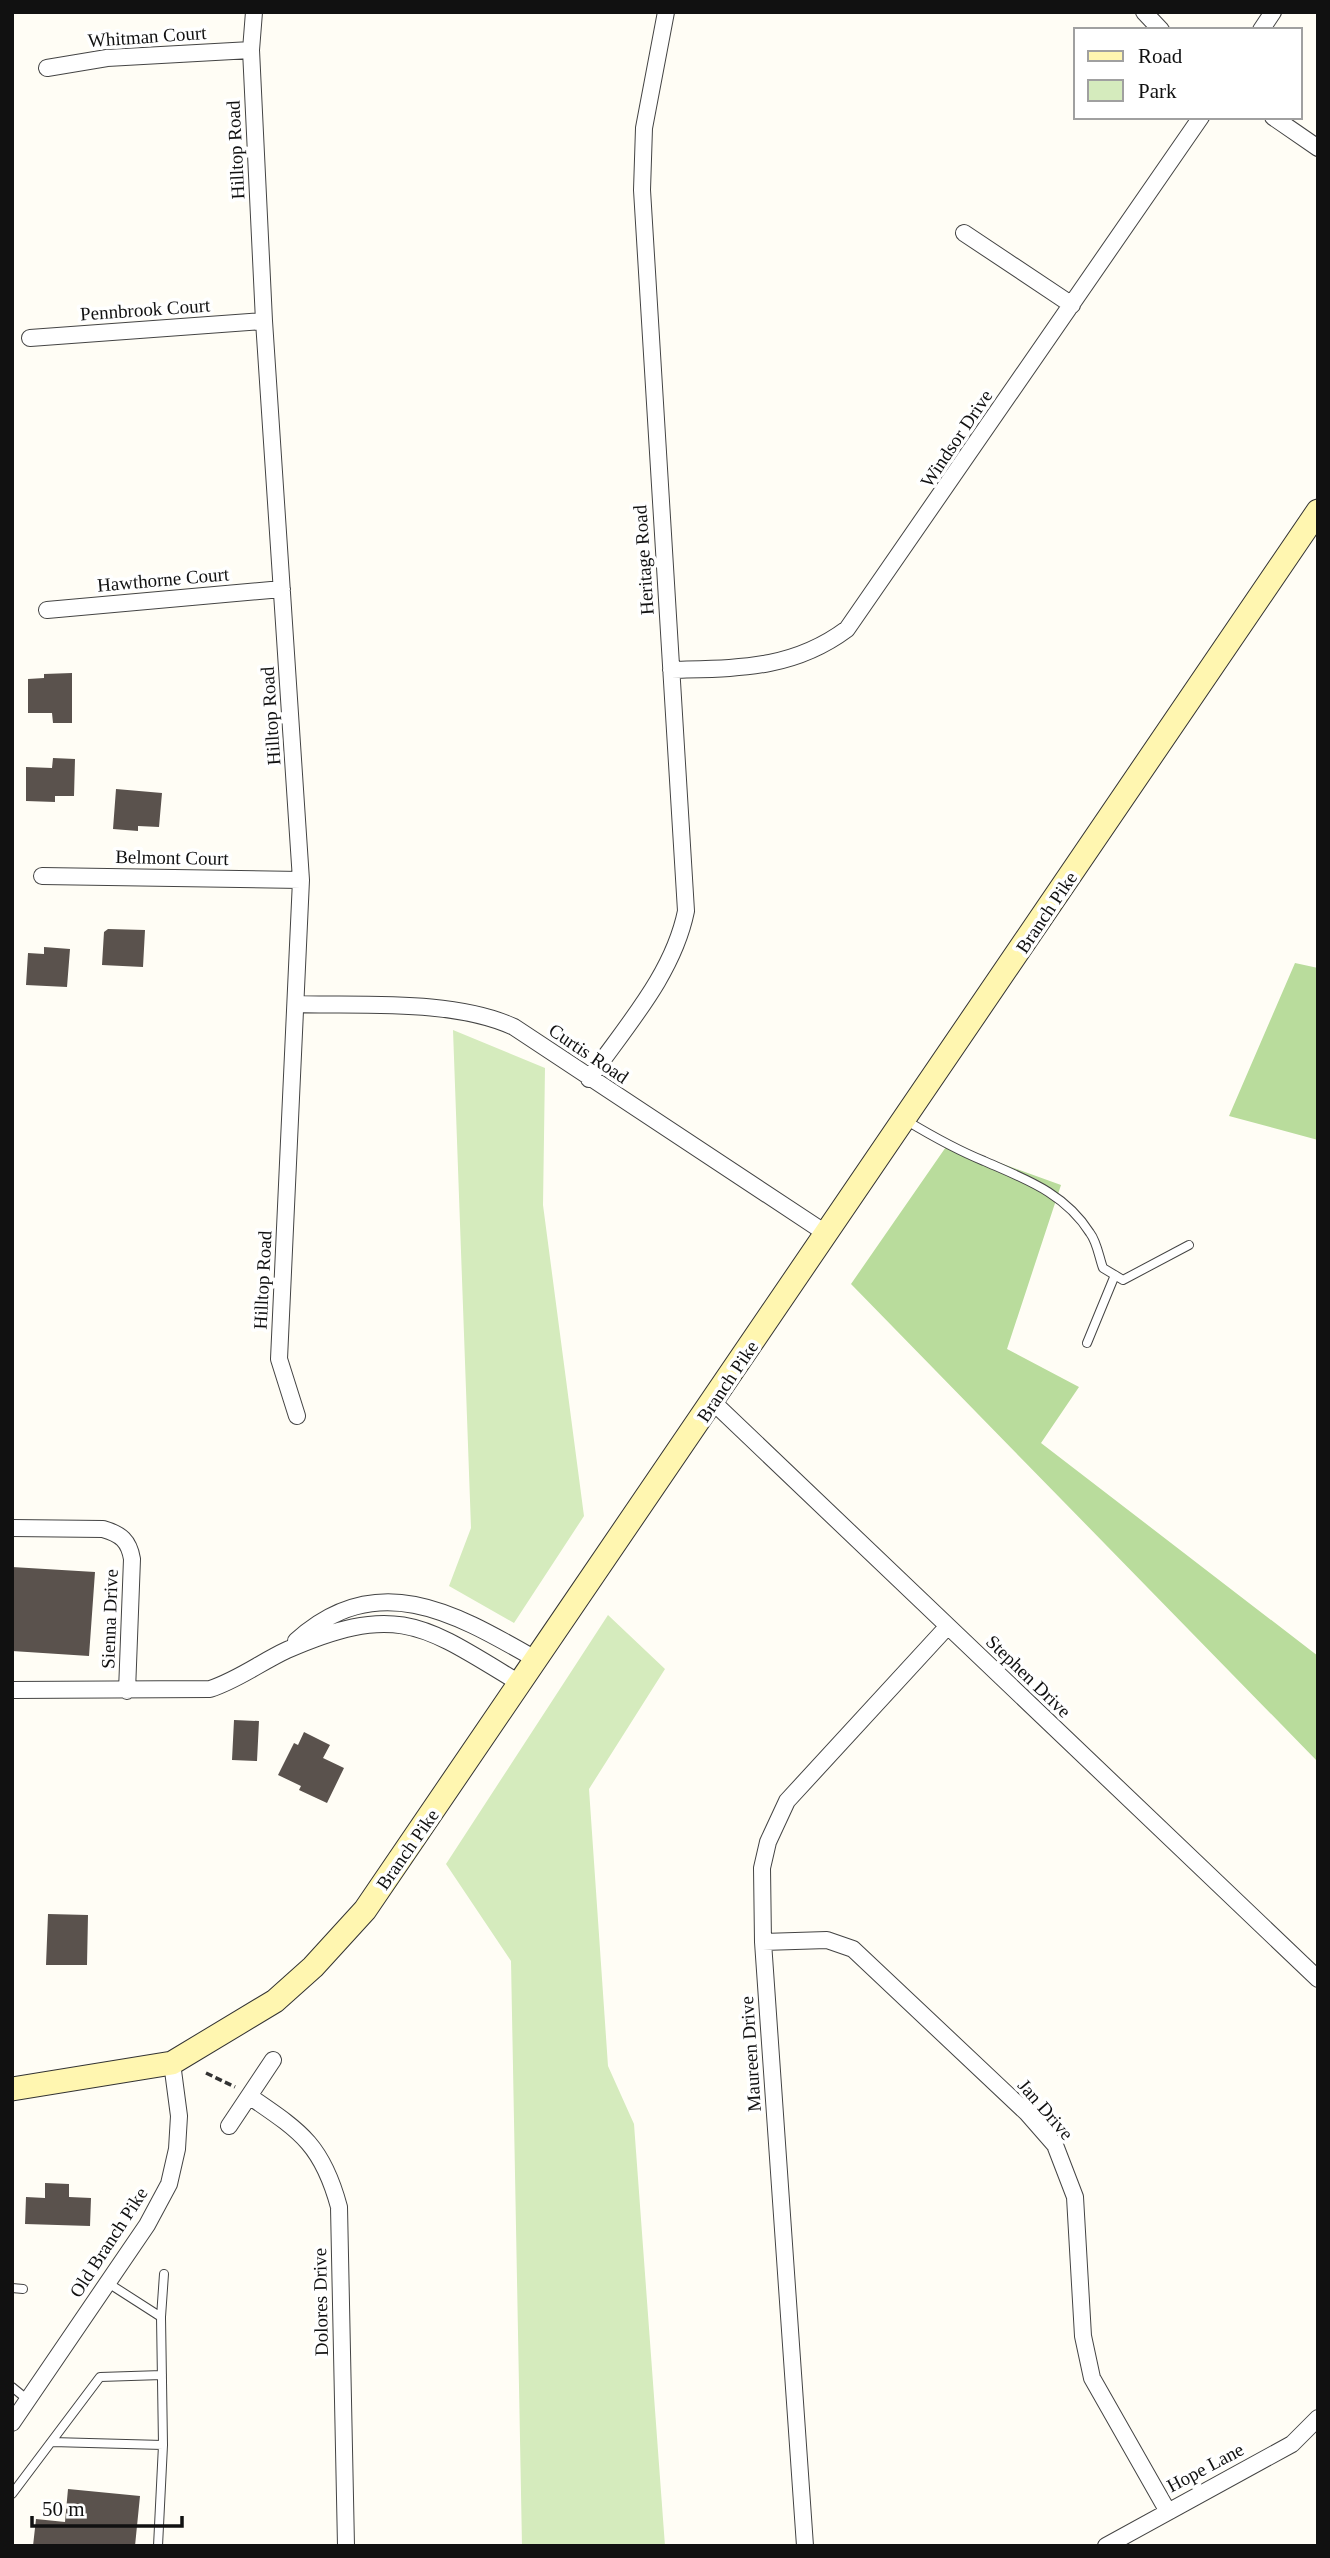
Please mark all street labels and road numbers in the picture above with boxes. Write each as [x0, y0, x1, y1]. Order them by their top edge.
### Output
street label: Whitman Court [87, 22, 208, 51]
street label: Hilltop Road [222, 100, 249, 200]
street label: Pennbrook Court [79, 294, 212, 325]
street label: Windsor Drive [916, 386, 997, 491]
street label: Heritage Road [629, 504, 658, 616]
street label: Hawthorne Court [96, 563, 231, 596]
street label: Hilltop Road [257, 666, 284, 766]
street label: Belmont Court [115, 846, 230, 869]
street label: Branch Pike [1012, 868, 1081, 957]
street label: Curtis Road [545, 1019, 633, 1088]
street label: Hilltop Road [249, 1230, 276, 1330]
street label: Branch Pike [693, 1337, 762, 1426]
street label: Sienna Drive [97, 1569, 122, 1669]
street label: Stephen Drive [982, 1631, 1075, 1722]
street label: Branch Pike [372, 1805, 443, 1894]
street label: Maureen Drive [736, 1996, 765, 2112]
street label: Jan Drive [1014, 2075, 1078, 2144]
street label: Old Branch Pike [65, 2183, 152, 2301]
street label: Dolores Drive [309, 2248, 332, 2356]
street label: Hope Lane [1163, 2438, 1247, 2496]

